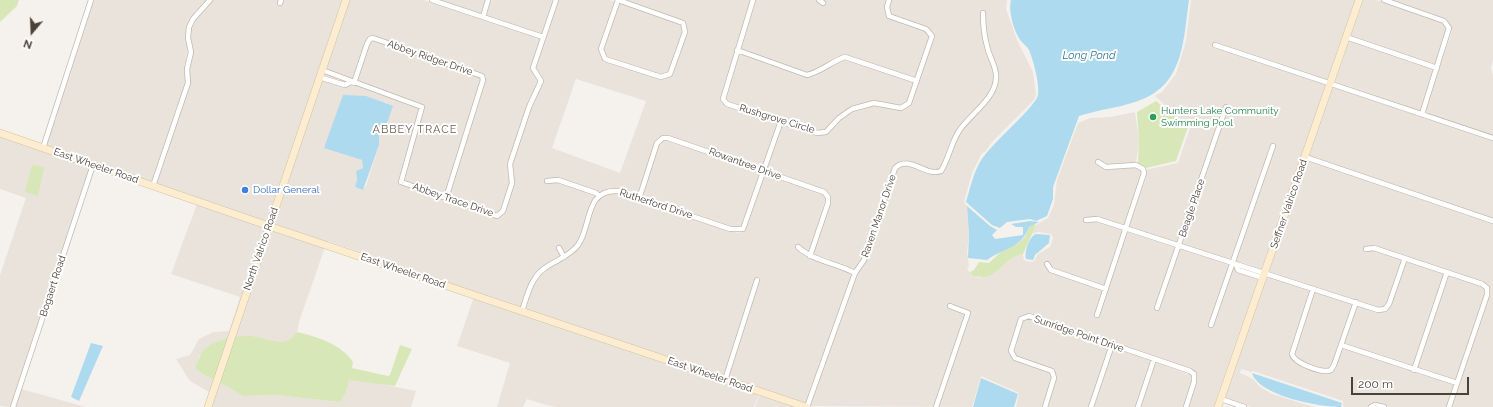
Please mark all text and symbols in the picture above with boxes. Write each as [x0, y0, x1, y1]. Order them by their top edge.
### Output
north arrow [12, 12, 52, 52]
text: N [22, 36, 34, 51]
street label: Abbey Ridger Drive [386, 38, 474, 78]
water label: Long Pond [1062, 49, 1116, 63]
street label: Rushgrove Circle [738, 102, 816, 136]
place label: Hunters Lake Community Swimming Pool [1161, 105, 1279, 128]
marker: Hunters Lake Community Swimming Pool [1148, 112, 1158, 122]
district label: ABBEY TRACE [372, 123, 458, 137]
street label: Rowantree Drive [707, 145, 783, 183]
street label: East Wheeler Road [52, 146, 140, 186]
street label: Seffner Valrico Road [1268, 158, 1310, 250]
street label: Raven Manor Drive [859, 173, 899, 259]
street label: Beagle Place [1176, 177, 1208, 239]
street label: Abbey Trace Drive [411, 181, 495, 219]
place label: Dollar General [253, 184, 319, 196]
marker: Dollar General [240, 185, 250, 195]
street label: Rutherford Drive [618, 187, 694, 221]
street label: North Valrico Road [241, 206, 281, 292]
street label: East Wheeler Road [359, 251, 447, 291]
street label: Bogaert Road [37, 254, 69, 318]
street label: Sunridge Point Drive [1033, 313, 1125, 355]
street label: East Wheeler Road [666, 355, 754, 395]
scale bar [1353, 369, 1471, 395]
text: 200 m [1358, 377, 1393, 391]

